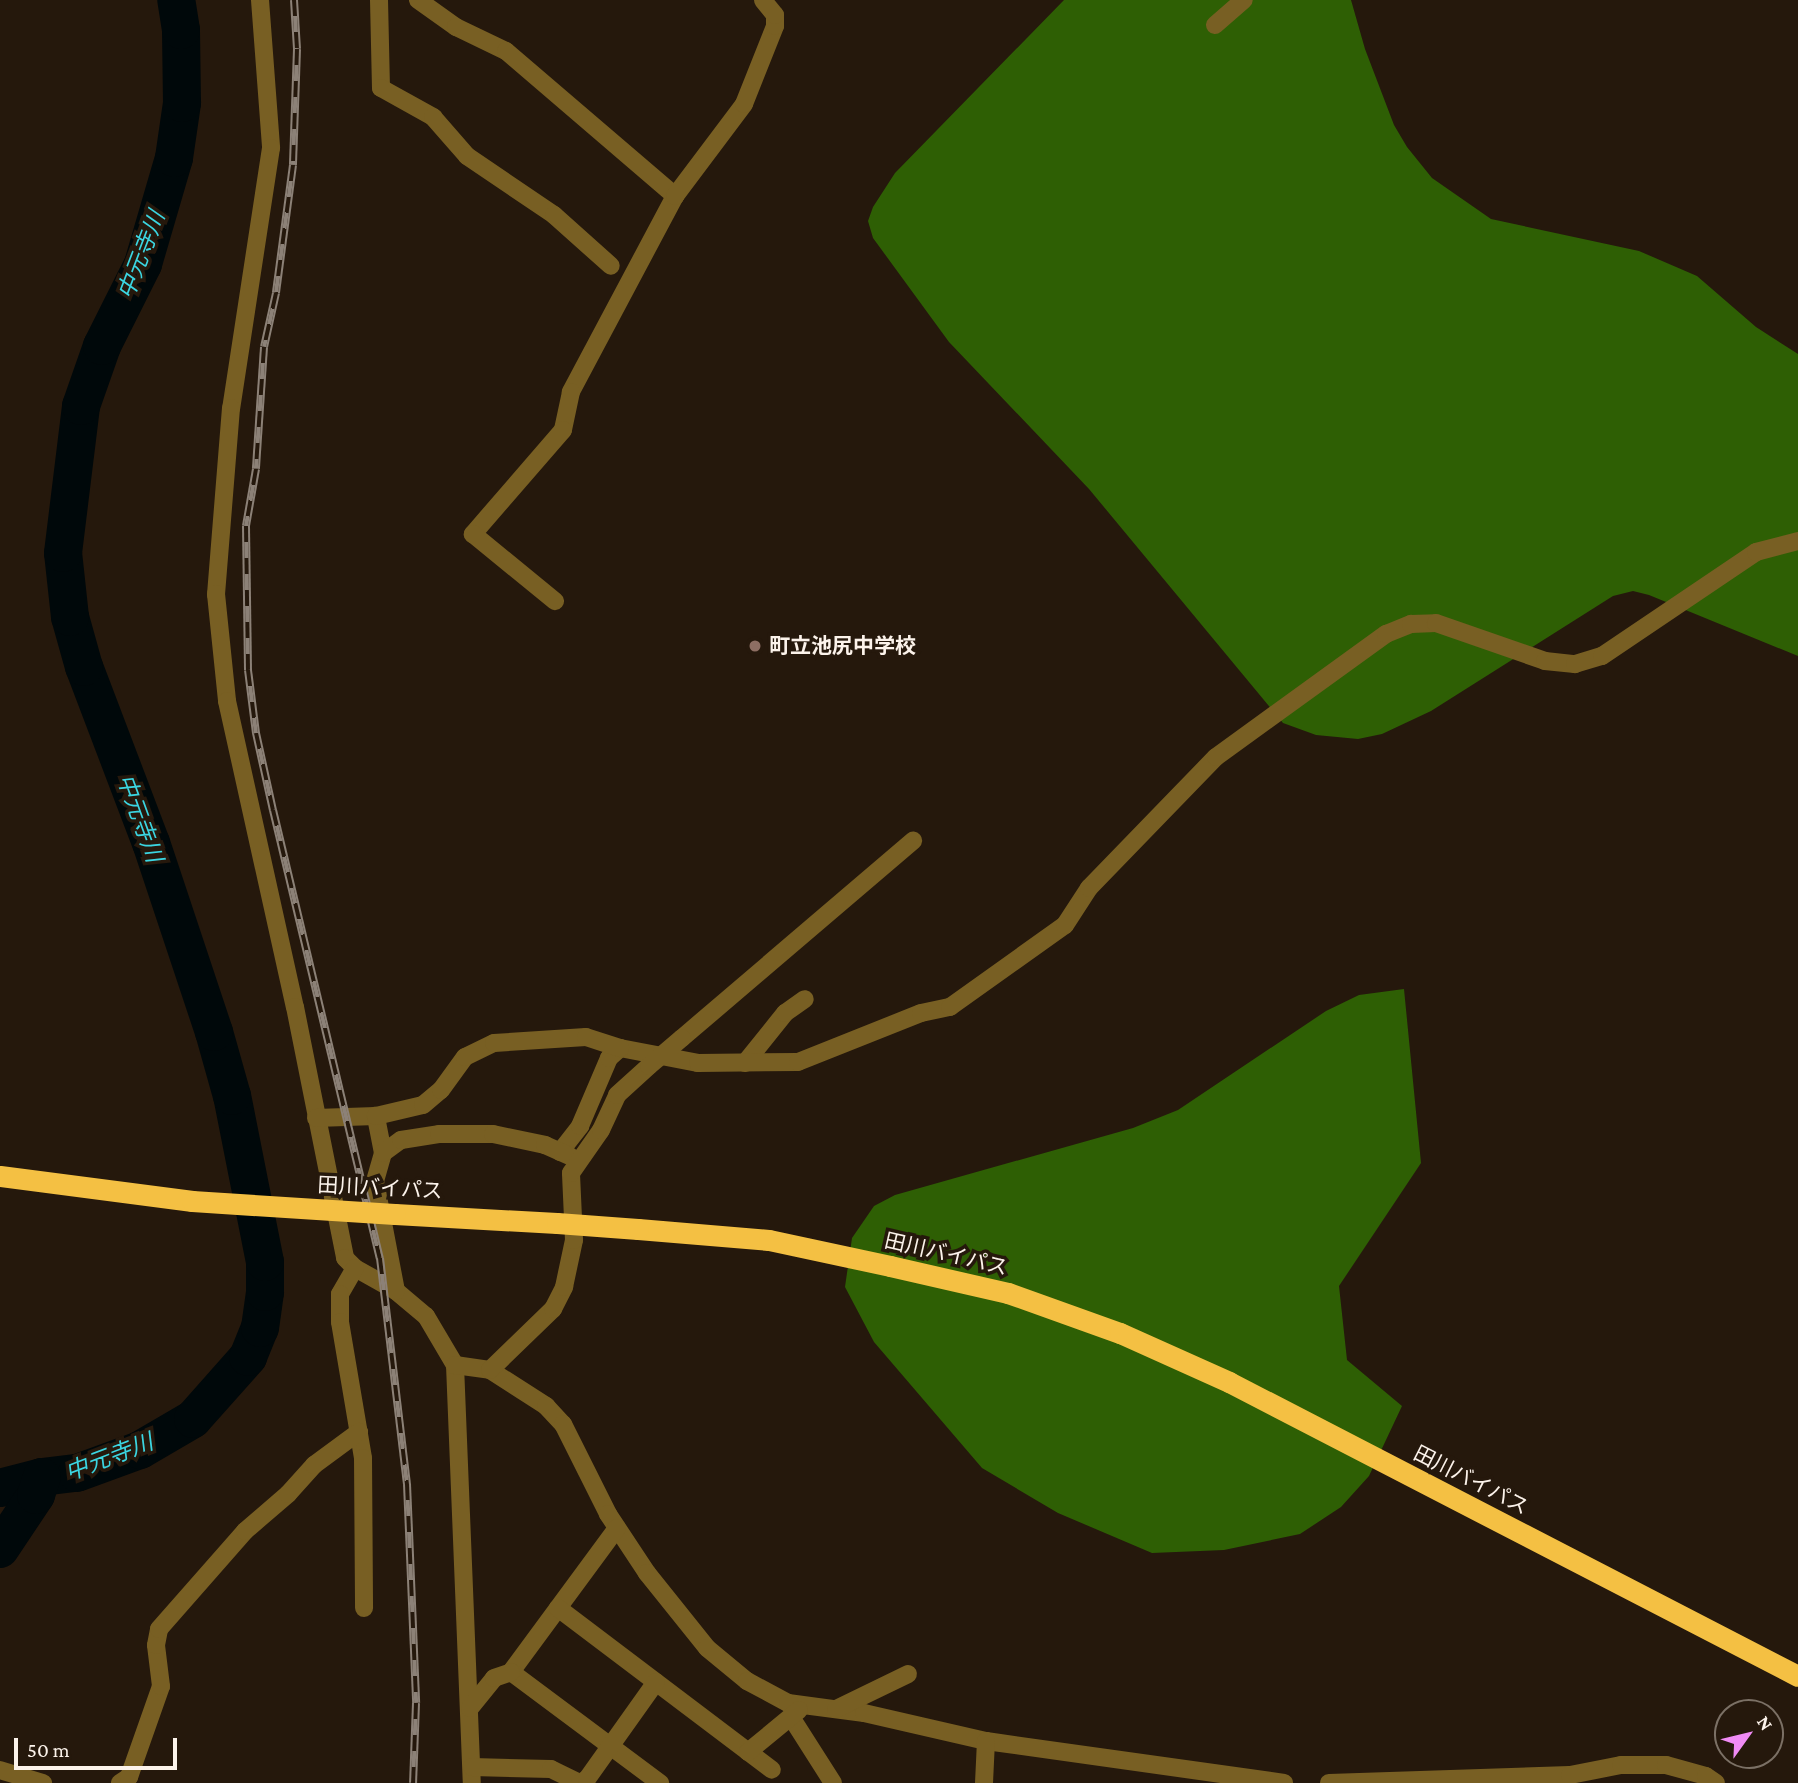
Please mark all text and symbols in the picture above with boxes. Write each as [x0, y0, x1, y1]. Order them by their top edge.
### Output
water label: 中元寺川 [112, 207, 170, 303]
place label: 町立池尻中学校 [769, 633, 916, 659]
marker: 町立池尻中学校 [747, 638, 763, 654]
water label: 中元寺川 [111, 770, 169, 866]
street label: 田川バイパス [316, 1172, 444, 1204]
street label: 田川バイパス [882, 1228, 1010, 1280]
water label: 中元寺川 [61, 1428, 157, 1486]
street label: 田川バイパス [1409, 1440, 1533, 1520]
north arrow [1714, 1699, 1784, 1769]
text: N [1753, 1712, 1777, 1734]
scale bar [18, 1724, 180, 1768]
text: 50 m [27, 1738, 70, 1762]

